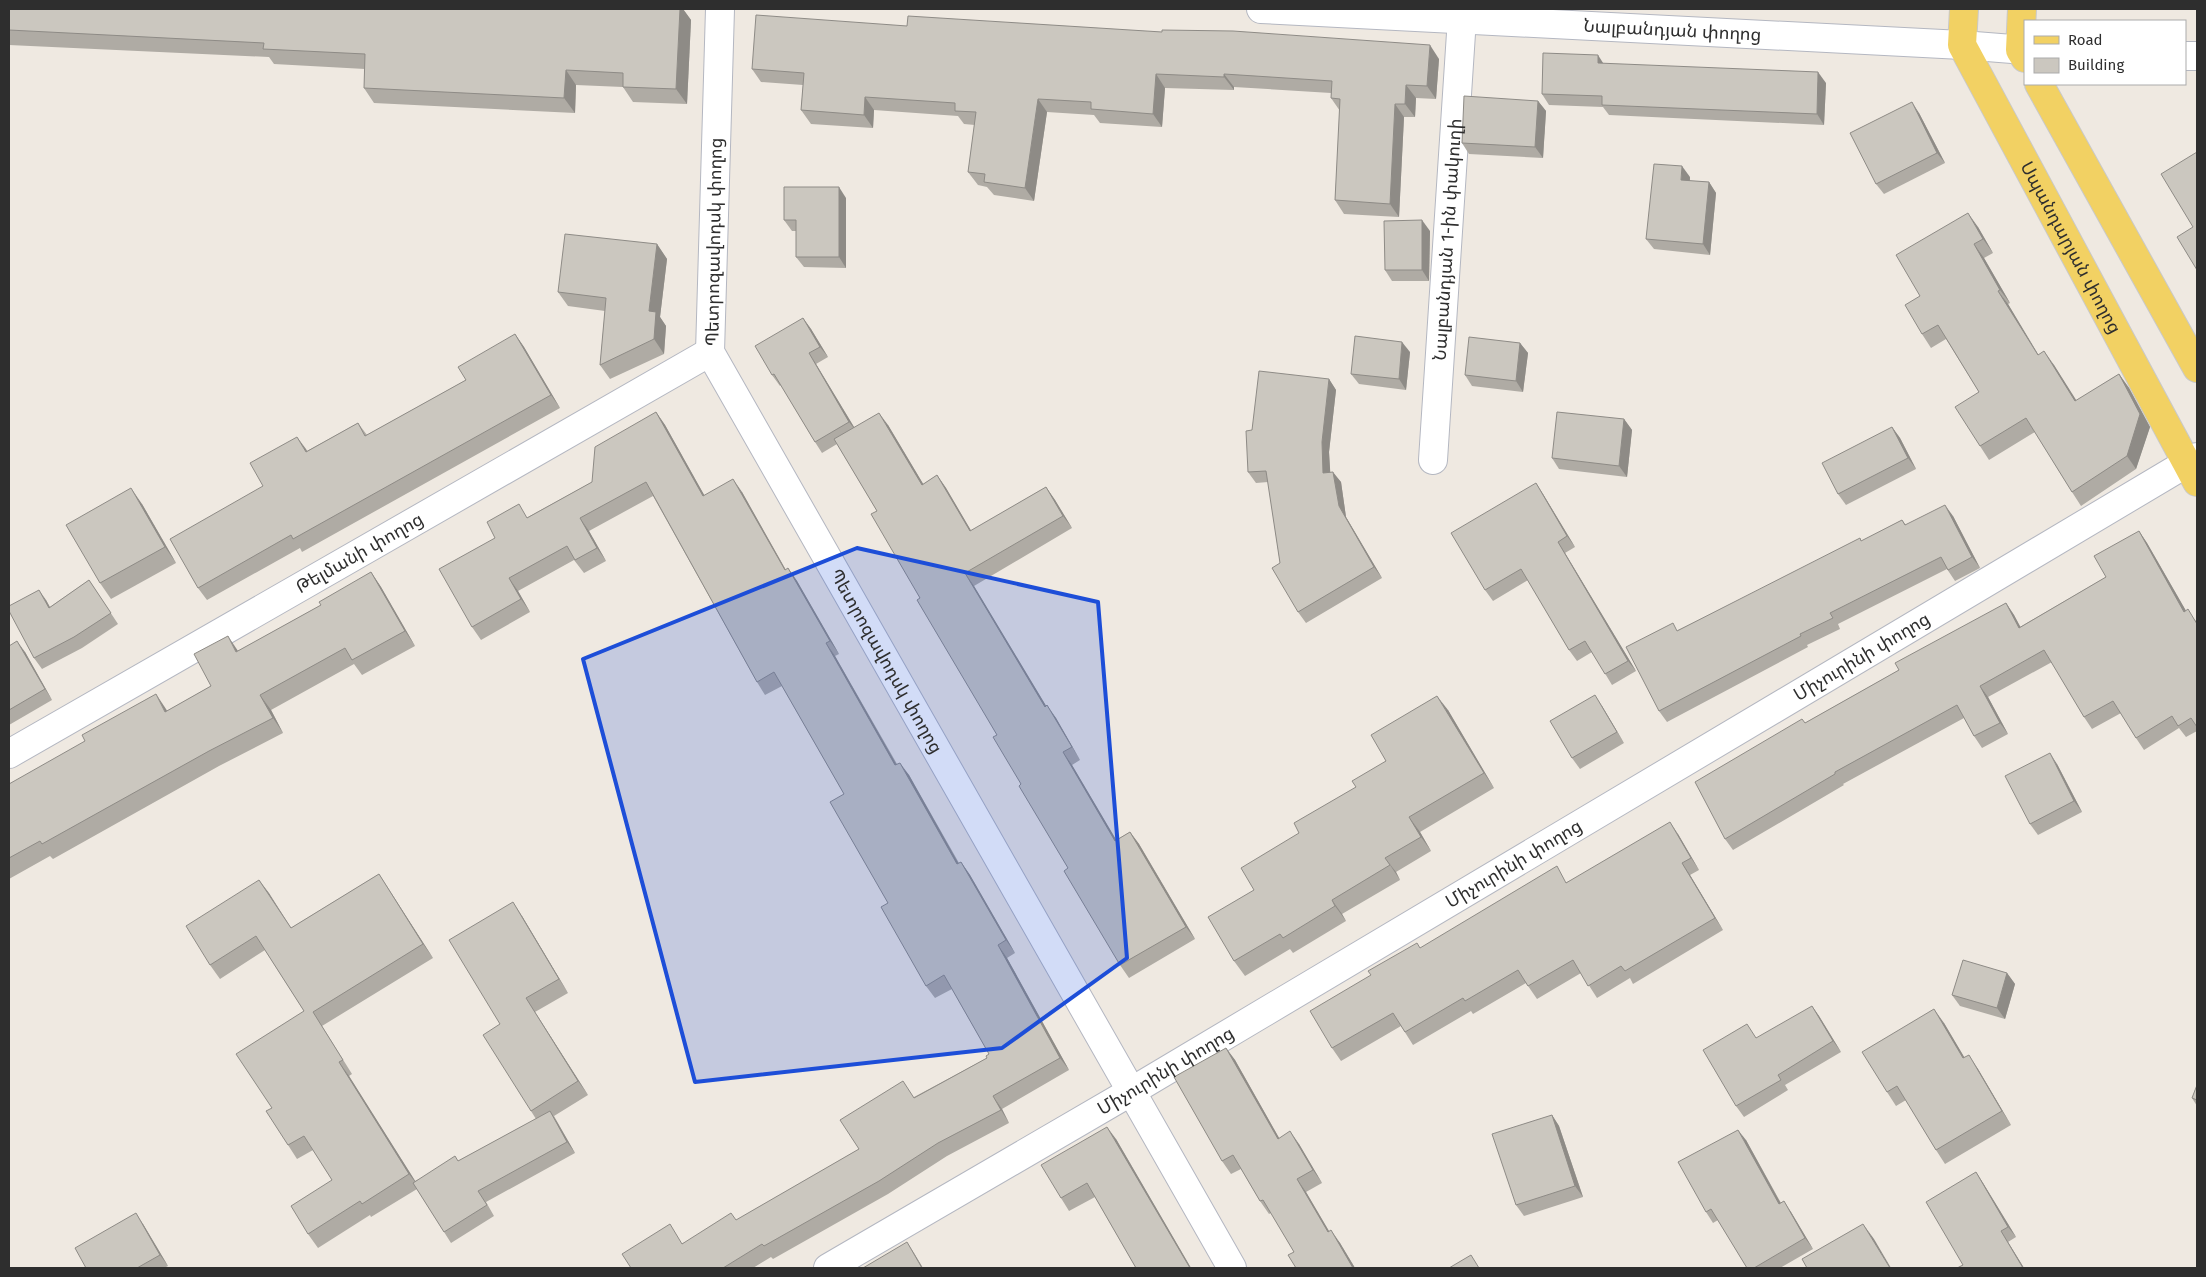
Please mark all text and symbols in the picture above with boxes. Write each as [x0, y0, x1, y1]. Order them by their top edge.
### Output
street label: Նալբանդյան փողոց [1583, 15, 1762, 46]
legend [2024, 20, 2186, 85]
text: Road [2068, 31, 2103, 49]
text: Building [2068, 56, 2124, 74]
street label: Նալբանդյան 1-ին փակուղի [1429, 118, 1466, 361]
street label: Պետրոզավոդսկ փողոց [701, 137, 727, 347]
street label: Սպանդարյան փողոց [2016, 158, 2126, 337]
street label: Թելմանի փողոց [292, 508, 427, 598]
street label: Պետրոզավոդսկ փողոց [825, 565, 947, 757]
street label: Միչուրինի փողոց [1790, 608, 1934, 706]
street label: Միչուրինի փողոց [1442, 815, 1586, 913]
street label: Միչուրինի փողոց [1093, 1022, 1238, 1120]

